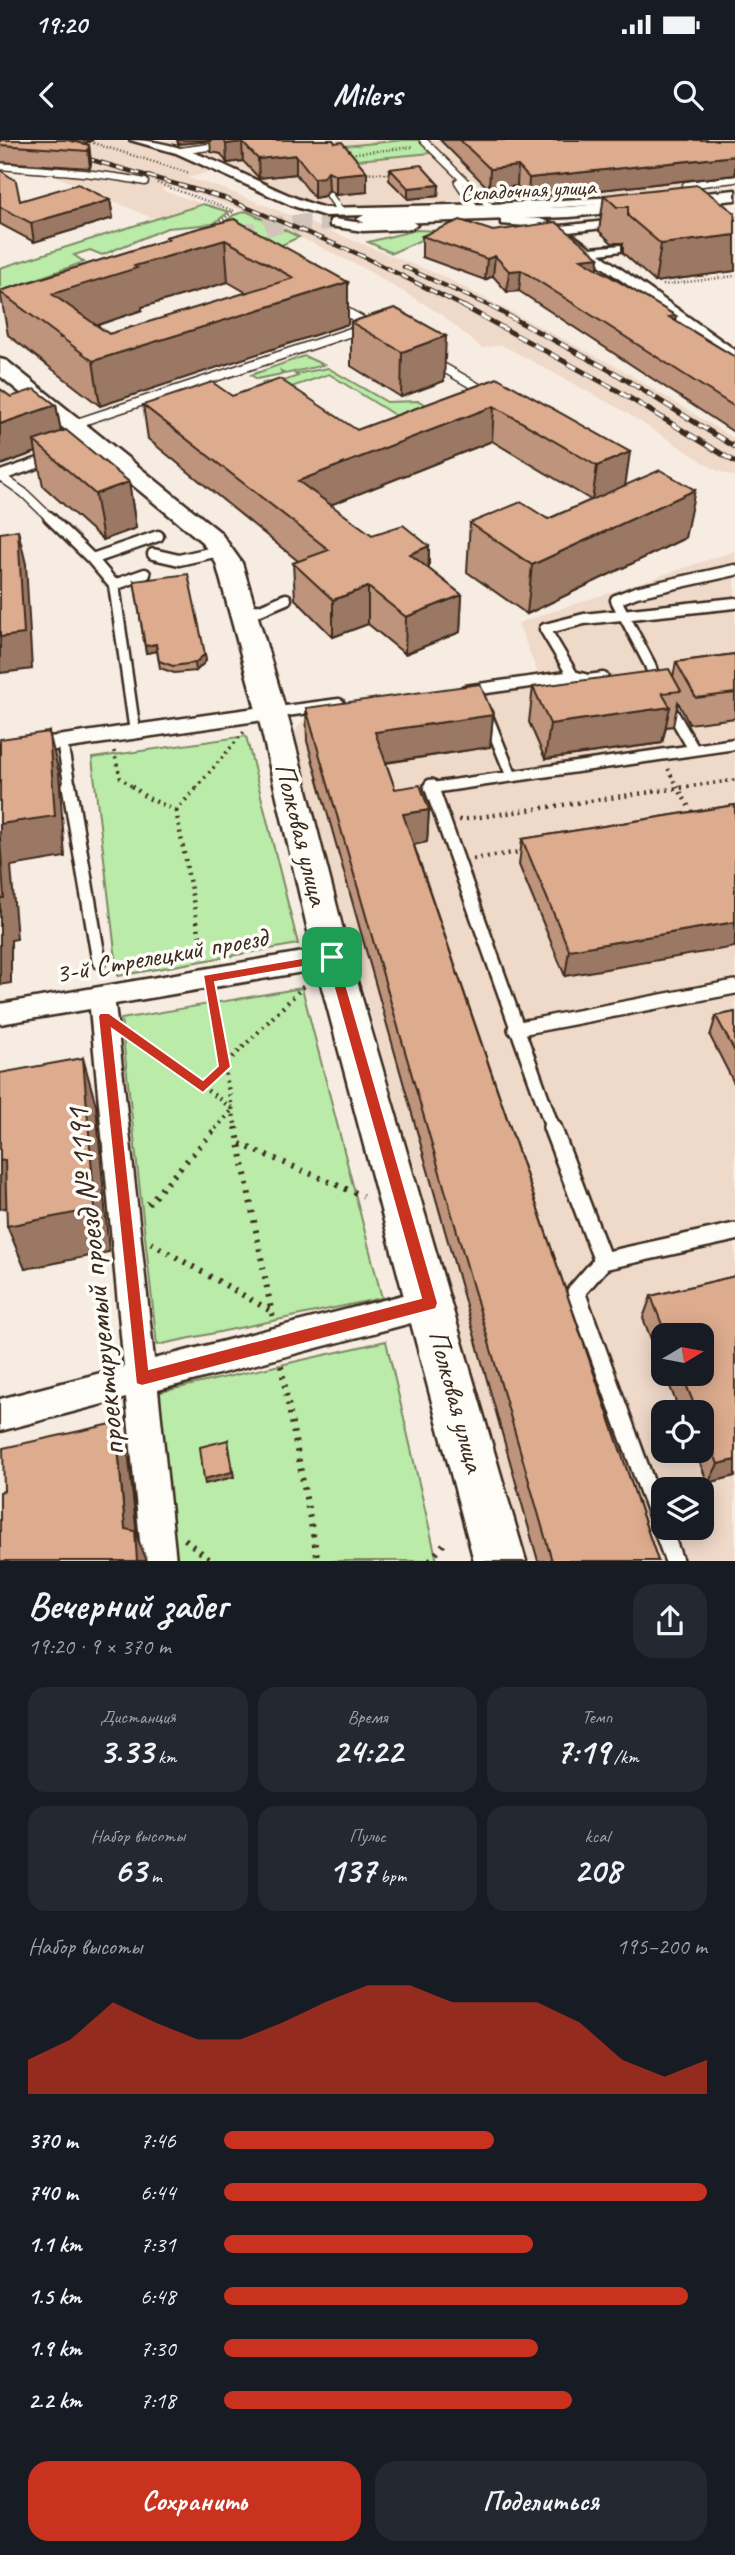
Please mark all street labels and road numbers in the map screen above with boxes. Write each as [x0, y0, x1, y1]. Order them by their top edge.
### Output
street label: Складочная улица [460, 172, 598, 208]
street label: Полковая улица [267, 759, 337, 911]
street label: 3-й Стрелецкий проезд [52, 919, 273, 991]
street label: проектируемый проезд № 1191 [56, 1103, 134, 1458]
street label: Полковая улица [421, 1326, 493, 1478]

